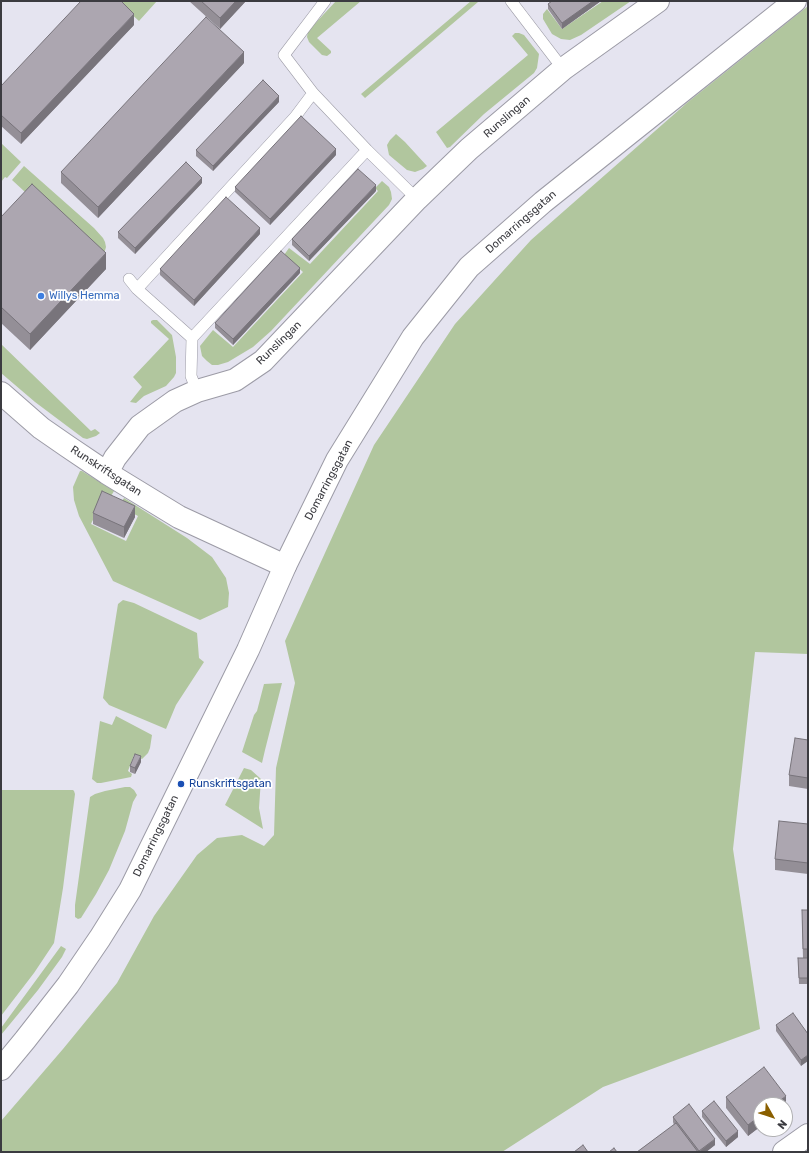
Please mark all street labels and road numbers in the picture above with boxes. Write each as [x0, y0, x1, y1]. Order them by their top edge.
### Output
street label: Runslingan [481, 93, 533, 141]
street label: Domarringsgatan [483, 188, 559, 256]
street label: Runslingan [254, 318, 304, 368]
street label: Domarringsgatan [302, 438, 356, 522]
street label: Runskriftsgatan [68, 443, 144, 499]
street label: Domarringsgatan [131, 793, 181, 879]

